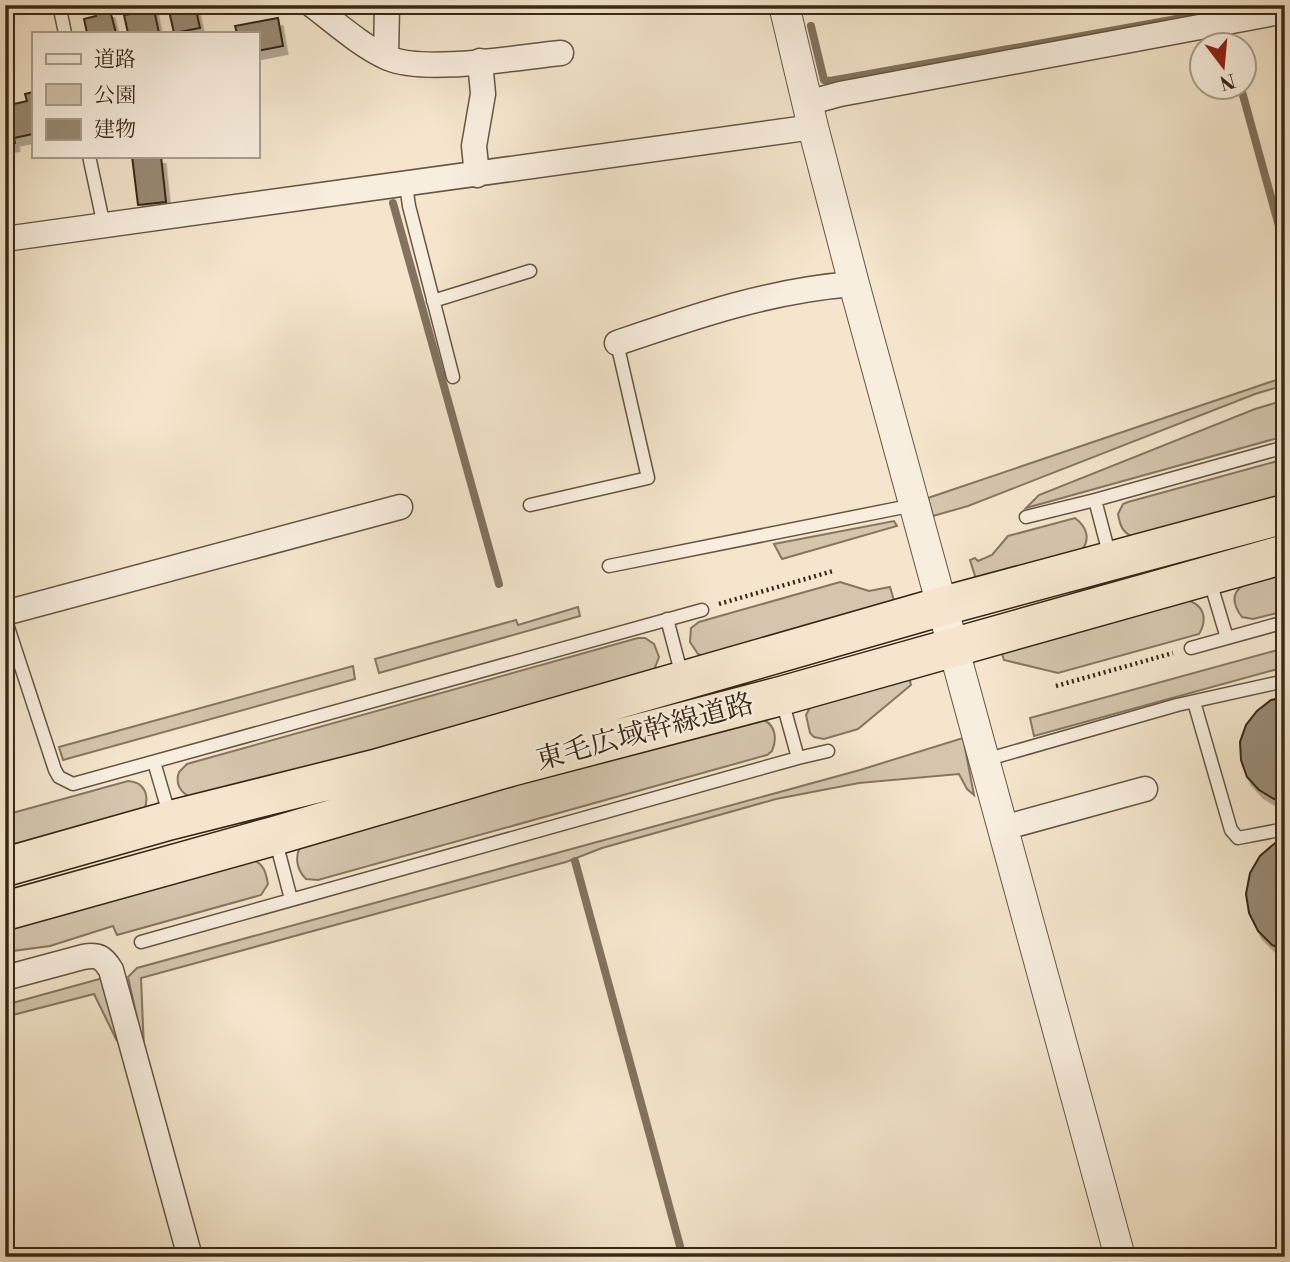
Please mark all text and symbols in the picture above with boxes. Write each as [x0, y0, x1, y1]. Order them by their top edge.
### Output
legend [32, 32, 259, 158]
north arrow [1188, 32, 1258, 102]
text: 道路 [94, 47, 136, 73]
text: N [1217, 68, 1238, 95]
text: 公園 [94, 83, 136, 109]
text: 建物 [94, 117, 136, 143]
street label: 東毛広域幹線道路 [532, 686, 758, 778]

